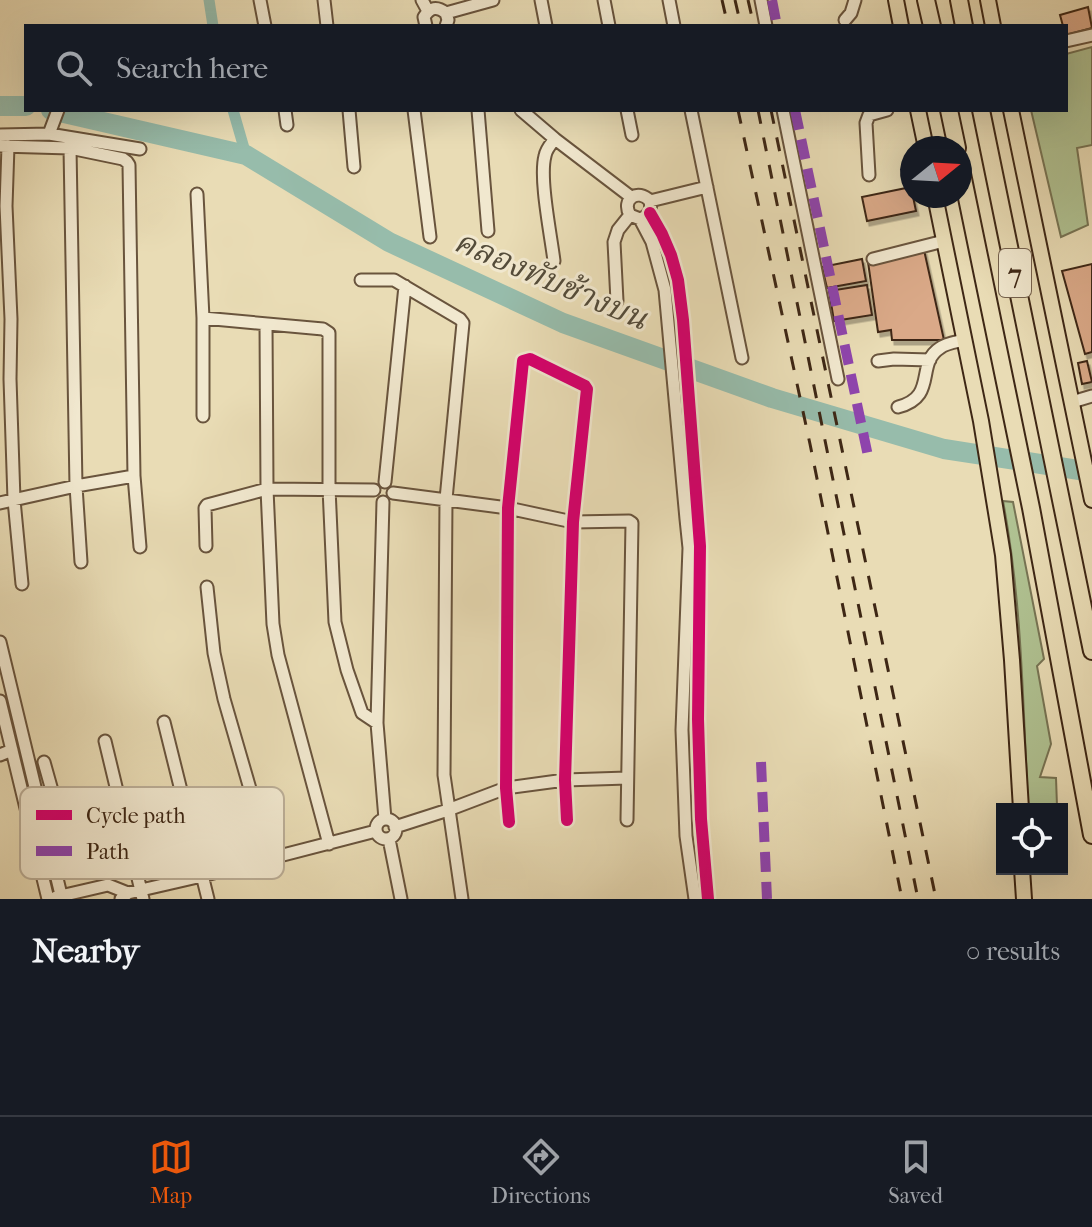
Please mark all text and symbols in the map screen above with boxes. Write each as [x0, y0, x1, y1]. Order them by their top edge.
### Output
search box [24, 24, 1068, 112]
icon: search [52, 46, 96, 90]
text: Search here [116, 51, 268, 86]
north arrow [900, 136, 972, 208]
water label: คลองทับช้างบน [449, 223, 654, 338]
road number: 7 [999, 249, 1031, 297]
legend [20, 787, 284, 879]
text: Cycle path [86, 803, 186, 829]
map controls [996, 803, 1068, 875]
button: locate [996, 803, 1068, 875]
text: Path [86, 839, 130, 865]
text: Nearby [32, 931, 139, 971]
text: 0 results [966, 936, 1060, 967]
tab: Map [149, 1135, 193, 1209]
tab: Directions [491, 1135, 590, 1209]
tab: Saved [888, 1135, 943, 1209]

